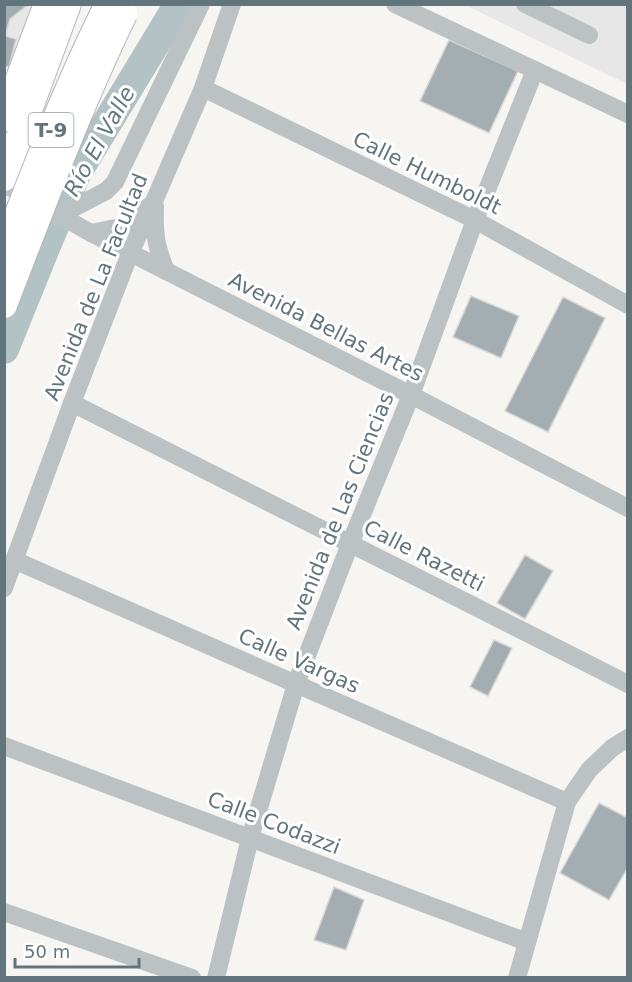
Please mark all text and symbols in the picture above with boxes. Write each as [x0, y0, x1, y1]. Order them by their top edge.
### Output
water label: Río El Valle [59, 82, 140, 201]
road number: T-9 [28, 113, 74, 147]
street label: Calle Humboldt [349, 127, 505, 219]
street label: Avenida de La Facultad [39, 170, 153, 404]
street label: Avenida Bellas Artes [225, 267, 427, 387]
street label: Avenida de Las Ciencias [281, 389, 399, 633]
street label: Calle Razetti [360, 515, 488, 597]
street label: Calle Vargas [235, 624, 363, 698]
street label: Calle Codazzi [204, 787, 344, 859]
scale bar [15, 931, 140, 969]
text: 50 m [24, 941, 70, 962]

